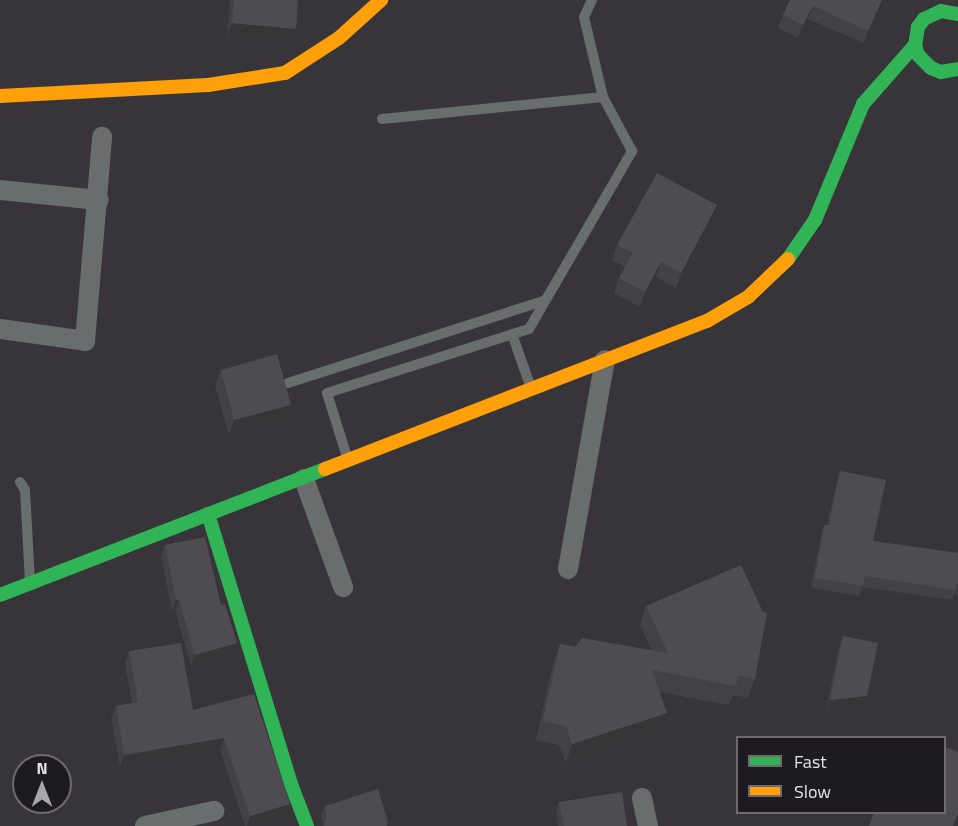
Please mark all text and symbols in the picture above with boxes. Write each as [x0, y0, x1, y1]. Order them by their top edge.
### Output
legend [736, 736, 946, 814]
text: Fast [794, 748, 827, 775]
north arrow [12, 754, 72, 814]
text: N [36, 756, 48, 780]
text: Slow [794, 778, 831, 805]

